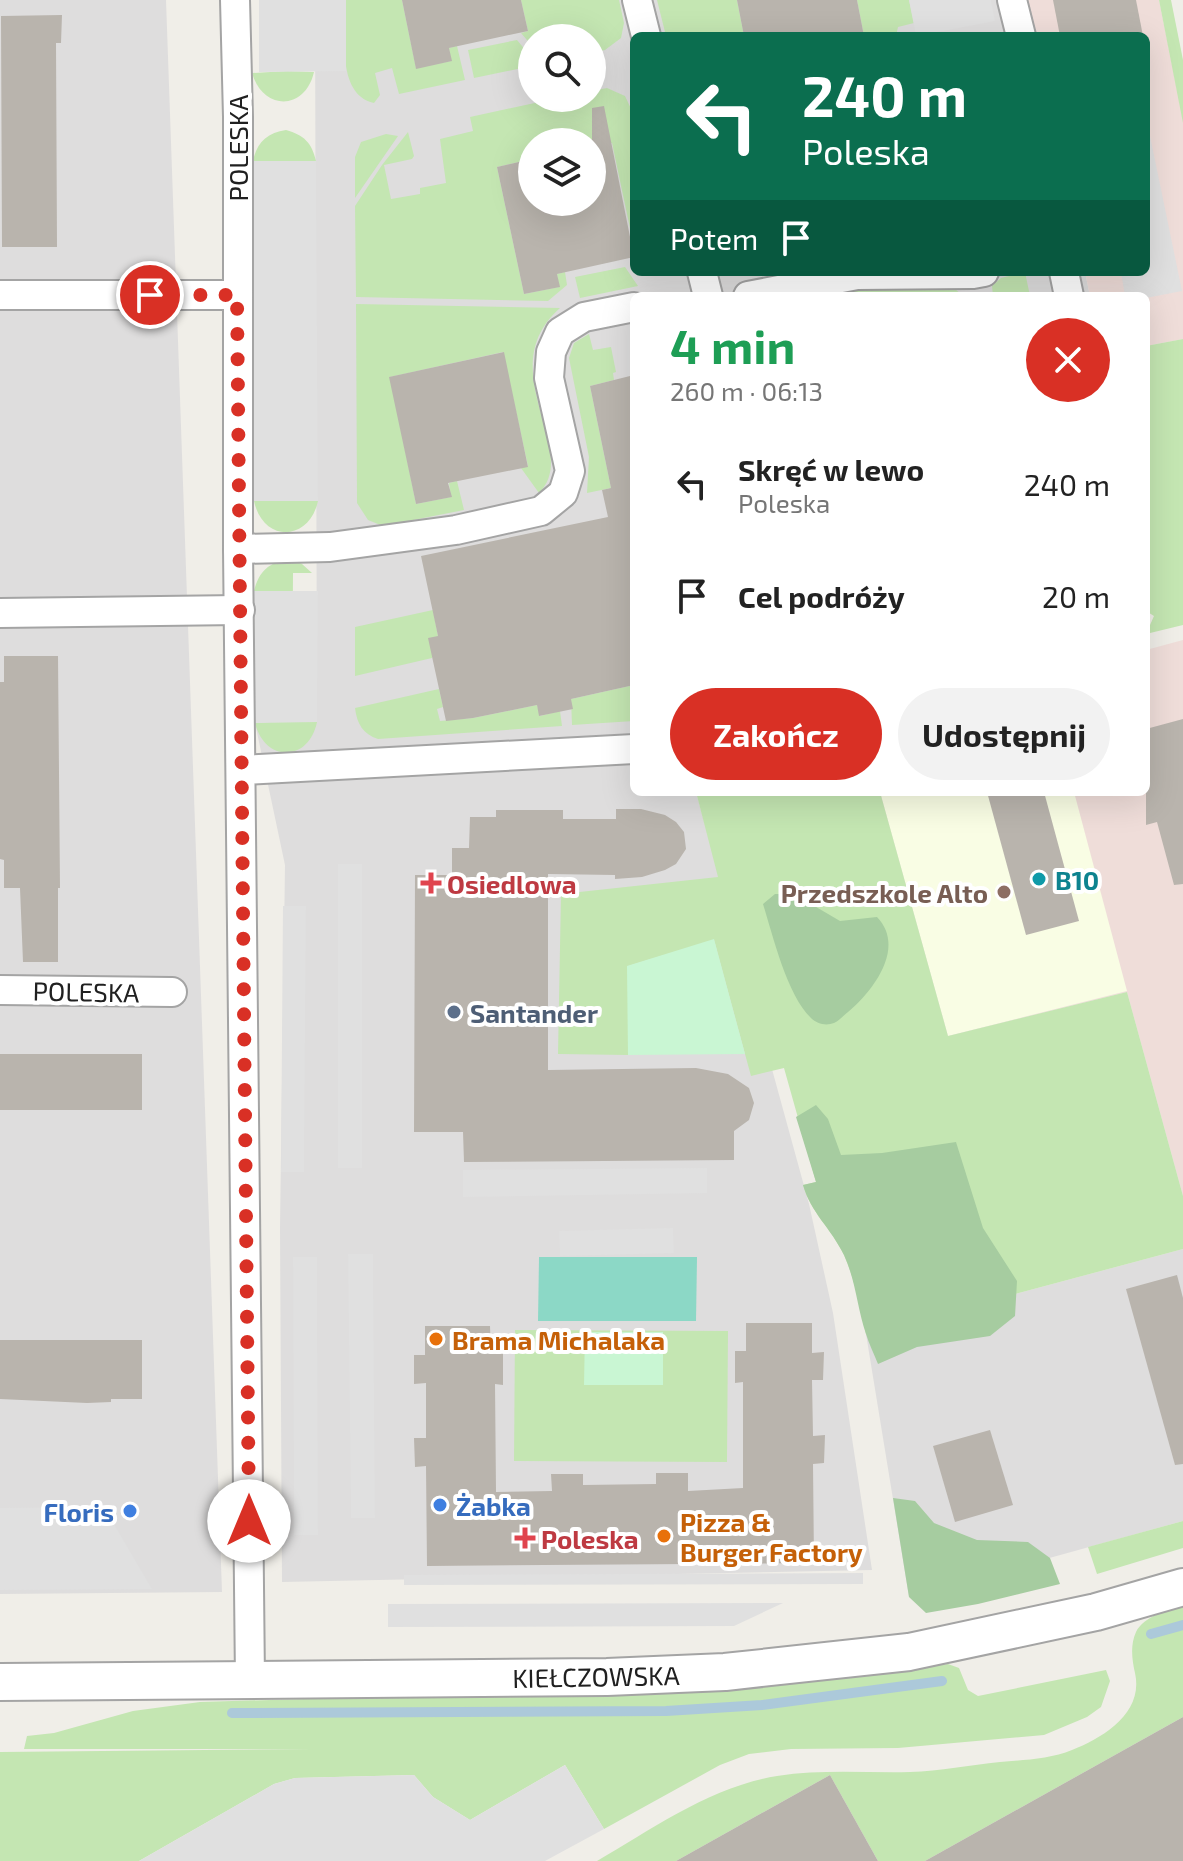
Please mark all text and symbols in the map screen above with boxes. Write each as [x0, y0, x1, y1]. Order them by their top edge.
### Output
map controls [518, 24, 606, 216]
button: search [518, 24, 606, 112]
text: 240 m [802, 61, 967, 128]
icon: left [670, 64, 774, 168]
street label: POLESKA [222, 95, 253, 201]
button: layers [518, 128, 606, 216]
text: Poleska [802, 129, 930, 172]
icon: arrive [774, 216, 818, 260]
text: Potem [670, 220, 758, 256]
pin [116, 261, 184, 329]
icon: arrive [128, 273, 172, 317]
text: 4 min [670, 316, 795, 374]
button: close [1026, 318, 1110, 402]
text: 260 m · 06:13 [670, 375, 823, 406]
text: Skręć w lewo [738, 451, 924, 487]
icon: left [670, 462, 714, 506]
text: 240 m [1024, 466, 1110, 502]
text: Poleska [738, 487, 830, 518]
icon: arrive [670, 574, 714, 618]
text: Cel podróży [738, 578, 905, 614]
text: 20 m [1042, 578, 1110, 614]
button: Zakończ [670, 688, 882, 780]
button: Udostępnij [898, 688, 1110, 780]
place label: B10 [1055, 864, 1099, 895]
place label: Osiedlowa [447, 868, 577, 899]
marker: B10 [1030, 870, 1048, 888]
marker: Osiedlowa [422, 874, 440, 892]
place label: Przedszkole Alto [781, 877, 988, 908]
marker: Przedszkole Alto [995, 883, 1013, 901]
street label: POLESKA [32, 975, 140, 1007]
place label: Santander [470, 997, 598, 1028]
marker: Santander [445, 1003, 463, 1021]
place label: Brama Michalaka [452, 1324, 665, 1355]
marker: Brama Michalaka [427, 1330, 445, 1348]
position arrow [207, 1479, 291, 1563]
place label: Żabka [456, 1490, 531, 1521]
place label: Floris [44, 1496, 114, 1527]
marker: Żabka [431, 1496, 449, 1514]
marker: Floris [121, 1502, 139, 1520]
place label: Pizza & Burger Factory [680, 1506, 863, 1568]
place label: Poleska [541, 1523, 639, 1554]
marker: Pizza & Burger Factory [655, 1527, 673, 1545]
marker: Poleska [516, 1529, 534, 1547]
street label: KIEŁCZOWSKA [512, 1659, 680, 1693]

